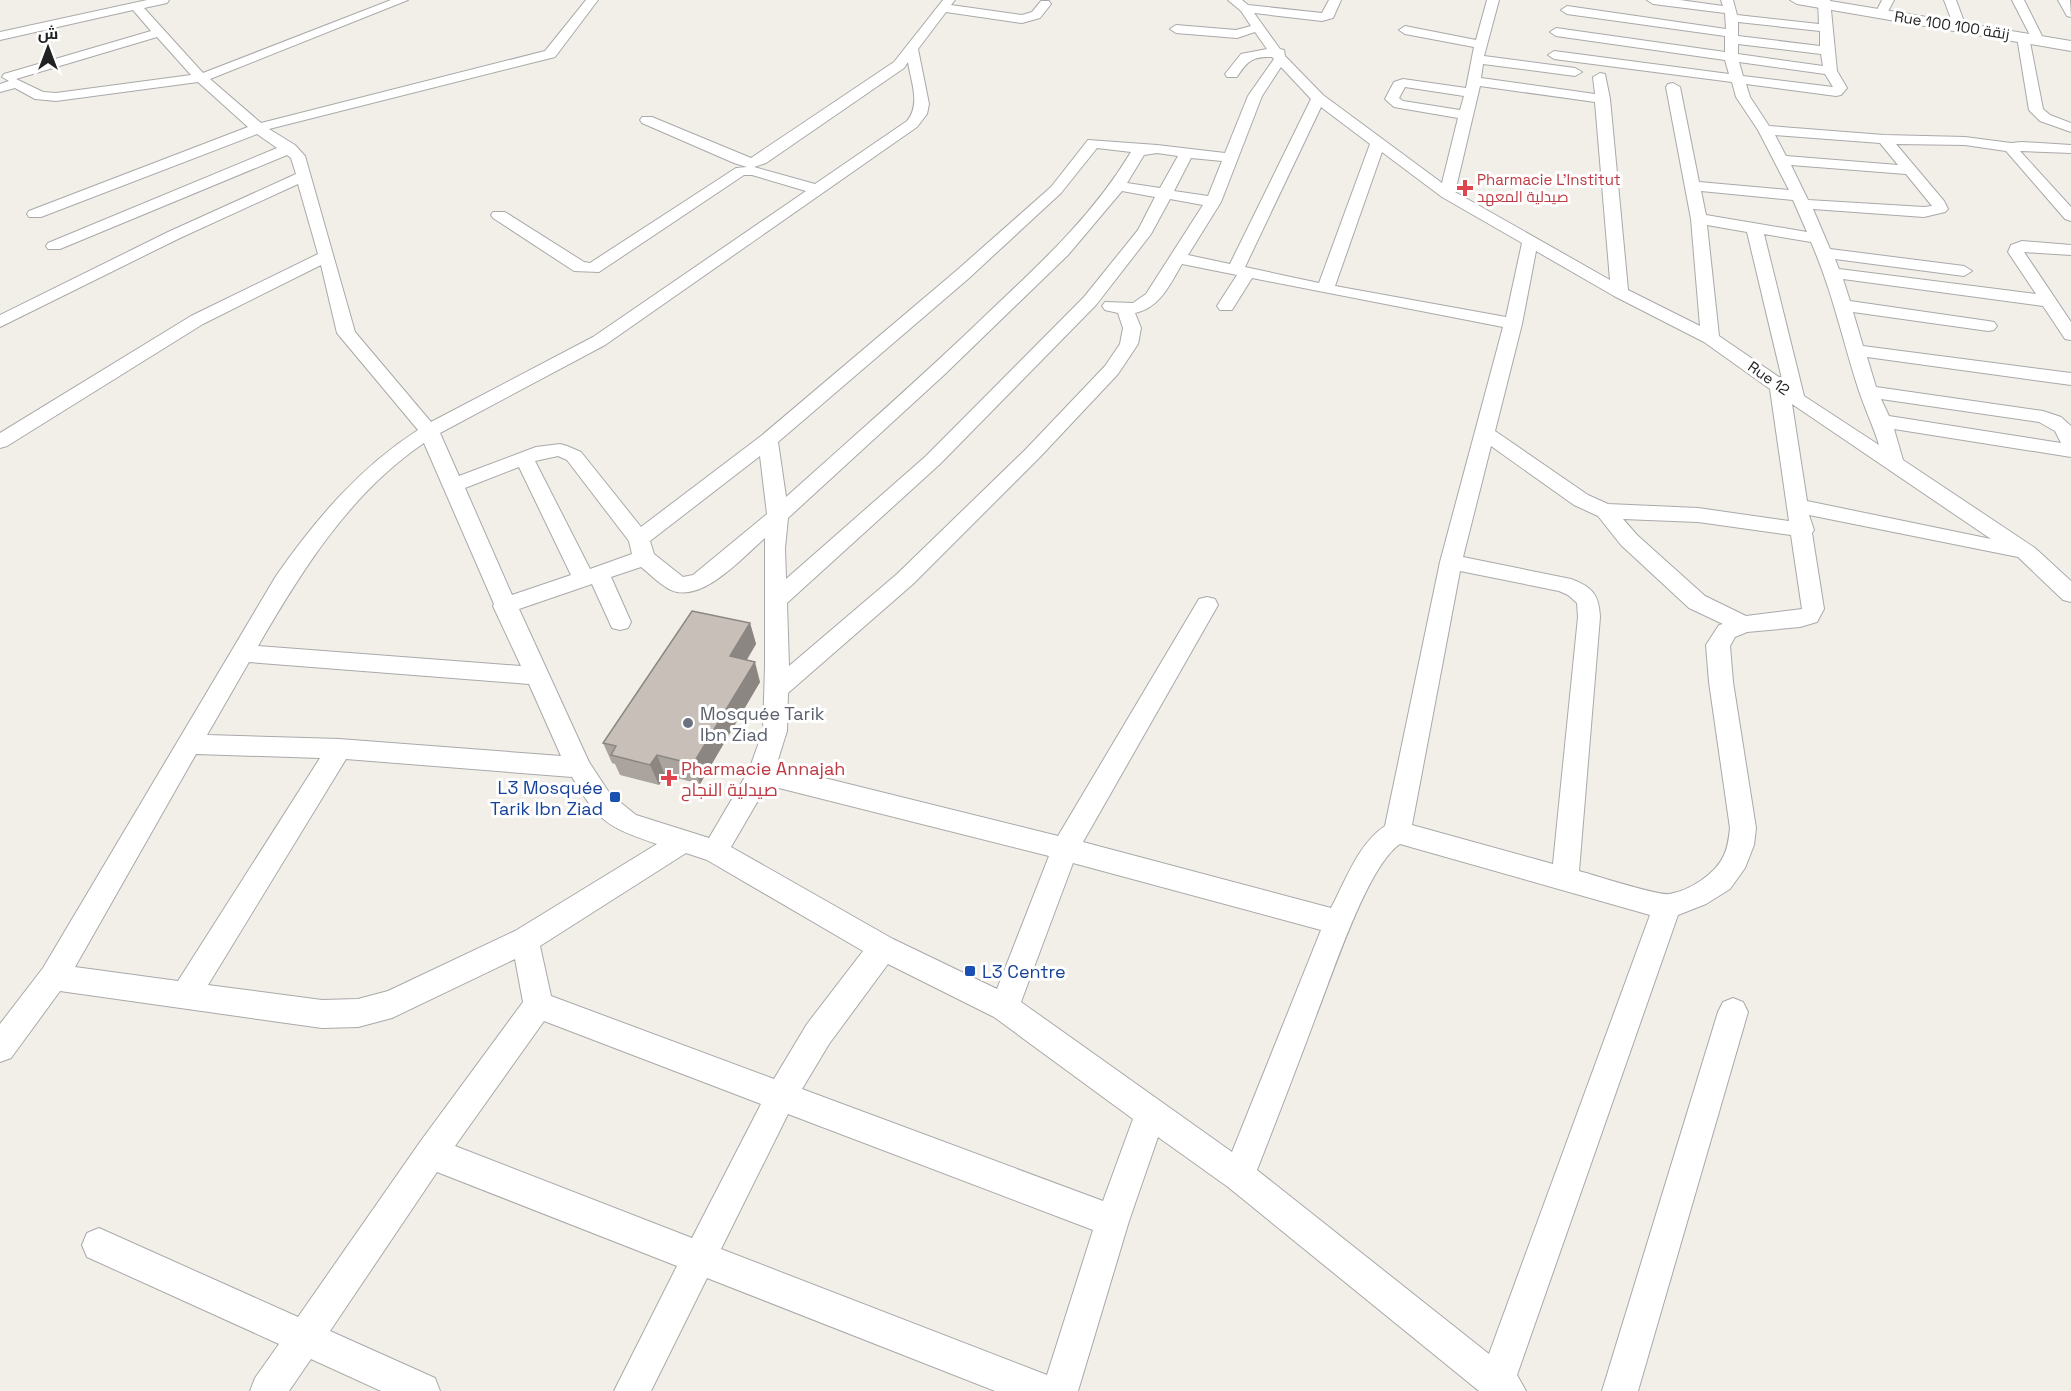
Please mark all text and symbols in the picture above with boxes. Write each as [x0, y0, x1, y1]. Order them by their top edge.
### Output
street label: Rue 100 زنقة 100 [1893, 7, 2011, 43]
north arrow [18, 18, 78, 78]
text: ش [38, 23, 58, 44]
place label: Pharmacie L'Institut صيدلية المعهد [1477, 170, 1621, 207]
marker: Pharmacie L'Institut صيدلية المعهد [1458, 181, 1472, 195]
street label: Rue 12 [1744, 357, 1794, 399]
place label: Mosquée Tarik Ibn Ziad [700, 702, 825, 746]
marker: Mosquée Tarik Ibn Ziad [681, 716, 695, 730]
place label: Pharmacie Annajah صيدلية النجاح [681, 757, 845, 802]
marker: Pharmacie Annajah صيدلية النجاح [662, 771, 676, 785]
place label: L3 Mosquée Tarik Ibn Ziad [490, 776, 603, 820]
marker: L3 Mosquée Tarik Ibn Ziad [608, 790, 622, 804]
place label: L3 Centre [982, 960, 1066, 983]
marker: L3 Centre [963, 964, 977, 978]

